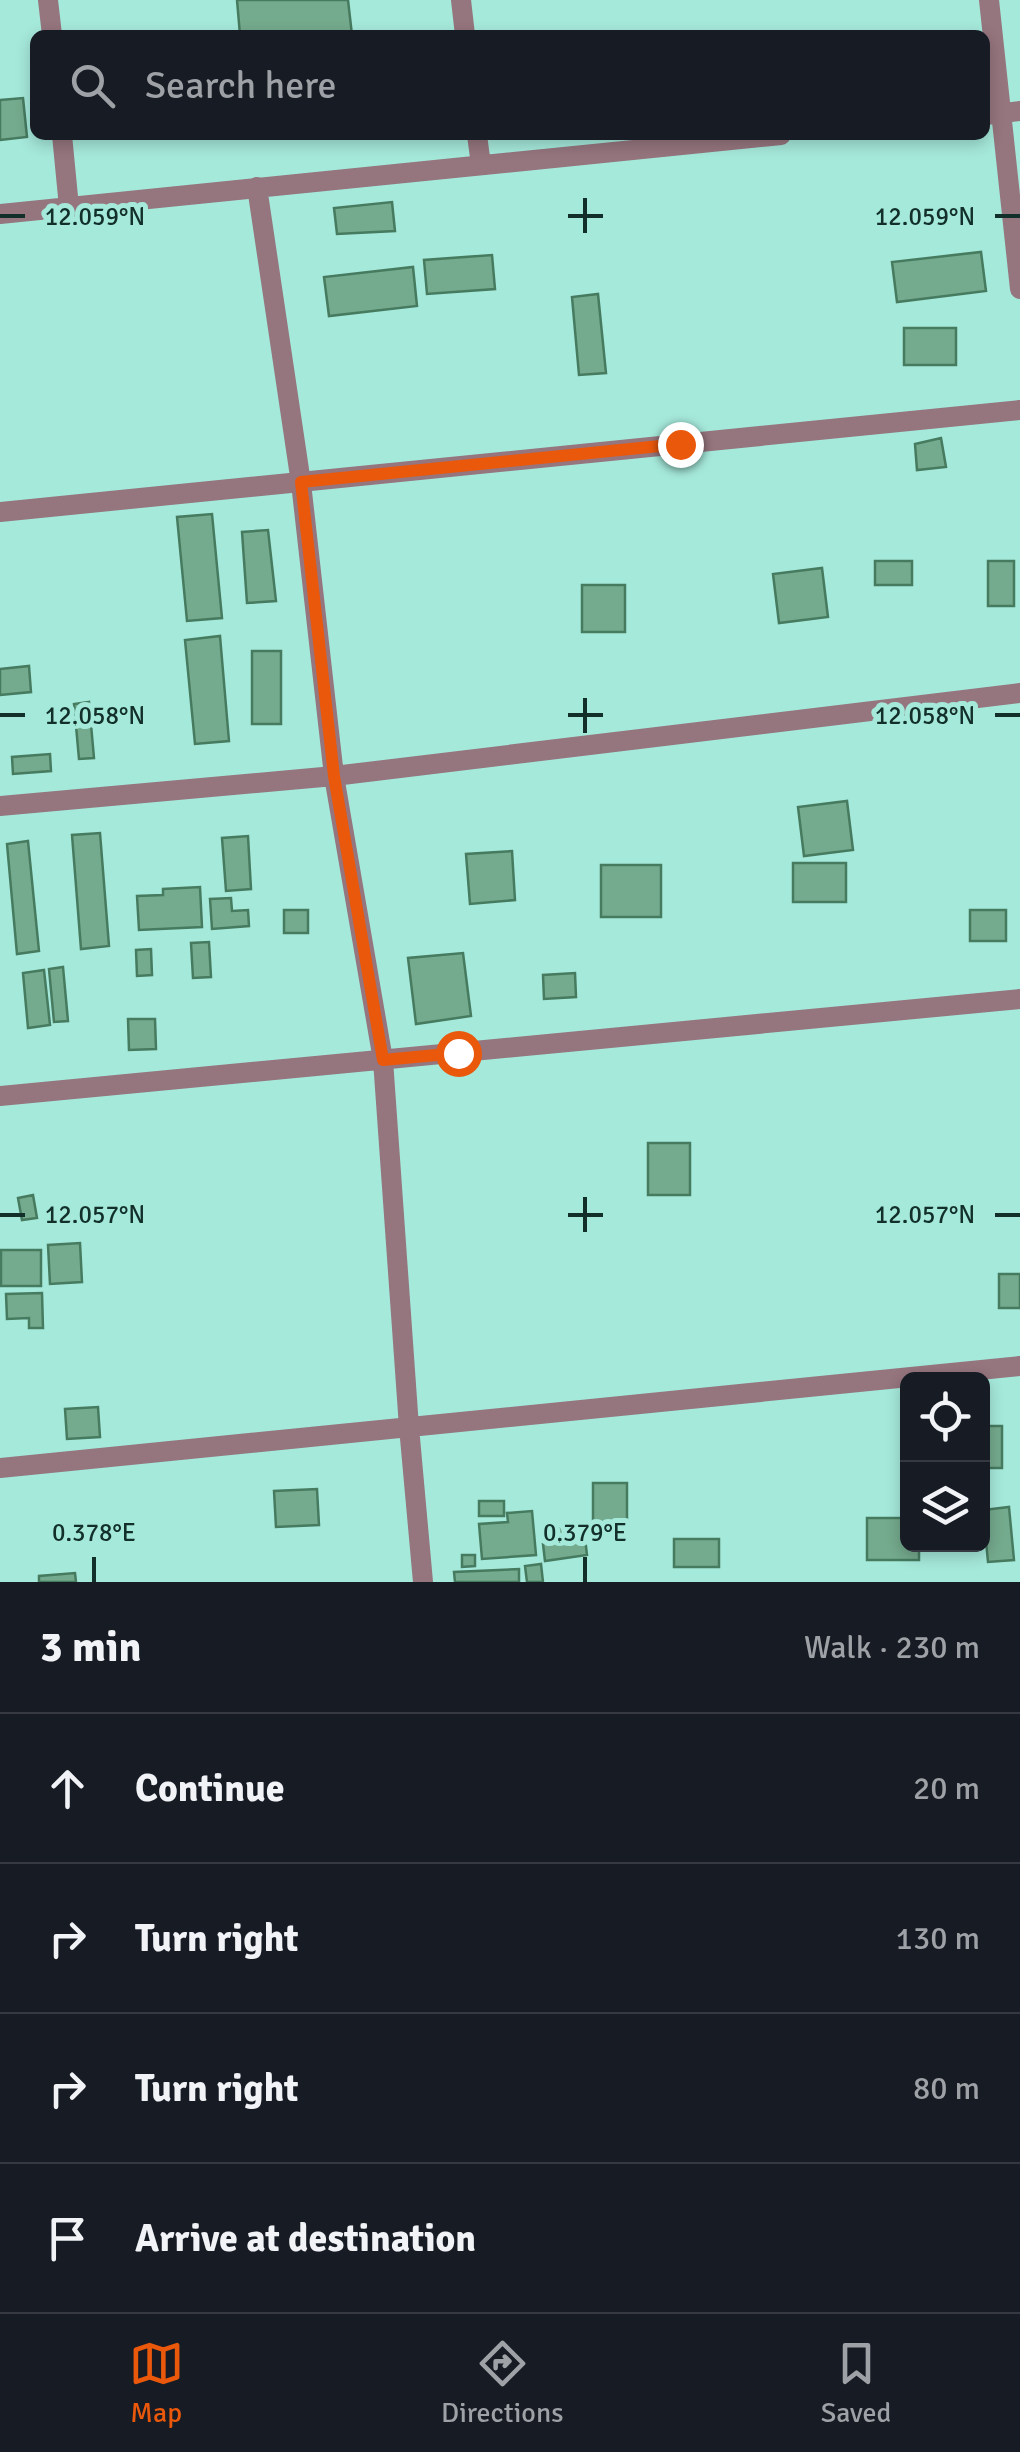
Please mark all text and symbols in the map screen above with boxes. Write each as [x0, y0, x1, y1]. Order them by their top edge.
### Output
search box [30, 30, 990, 140]
icon: search [65, 58, 120, 113]
text: Search here [145, 62, 337, 109]
text: 12.059°N [45, 201, 145, 232]
text: 12.059°N [875, 201, 975, 232]
route end [658, 422, 704, 468]
text: 12.058°N [45, 700, 145, 731]
text: 12.058°N [875, 700, 975, 731]
route start [436, 1031, 482, 1077]
text: 12.057°N [45, 1199, 145, 1230]
text: 12.057°N [875, 1199, 975, 1230]
map controls [900, 1372, 990, 1552]
button: locate [900, 1372, 990, 1462]
button: layers [900, 1462, 990, 1552]
text: 0.378°E [52, 1517, 136, 1548]
text: 0.379°E [543, 1517, 627, 1548]
text: 3 min [40, 1622, 141, 1673]
text: Walk · 230 m [804, 1628, 980, 1667]
icon: ahead [40, 1761, 95, 1816]
text: Continue [135, 1765, 285, 1812]
text: 20 m [913, 1769, 980, 1808]
icon: right [40, 1911, 95, 1966]
text: Turn right [135, 1915, 299, 1962]
text: 130 m [896, 1919, 980, 1958]
icon: right [40, 2061, 95, 2116]
text: Turn right [135, 2065, 299, 2112]
text: 80 m [913, 2069, 980, 2108]
icon: arrive [40, 2211, 95, 2266]
text: Arrive at destination [135, 2215, 476, 2262]
tab: Map [129, 2336, 184, 2430]
tab: Directions [441, 2336, 563, 2430]
tab: Saved [821, 2336, 891, 2430]

